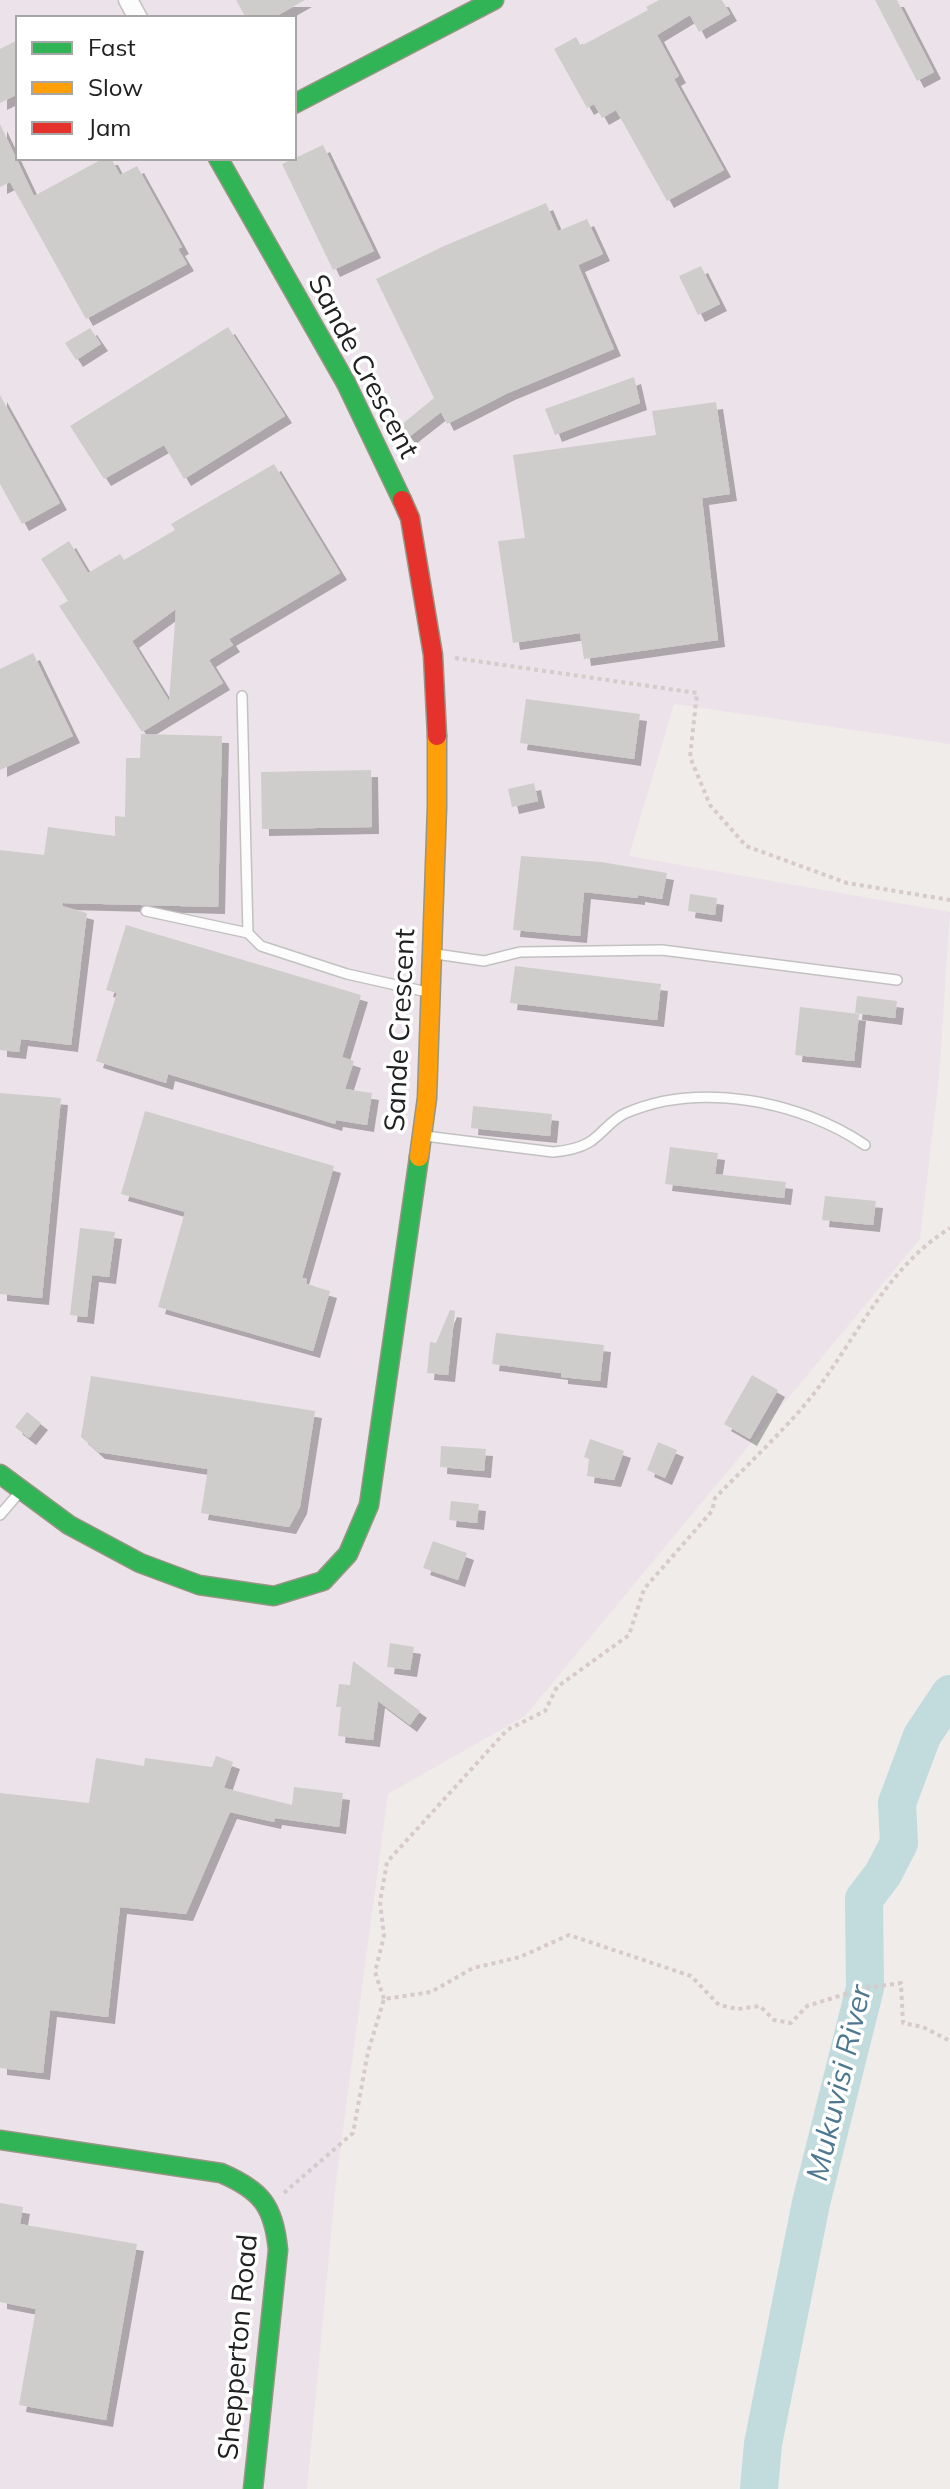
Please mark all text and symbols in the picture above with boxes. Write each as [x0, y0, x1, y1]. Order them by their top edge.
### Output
legend [16, 16, 296, 160]
text: Fast [88, 32, 136, 62]
text: Slow [88, 72, 143, 102]
text: Jam [88, 112, 131, 142]
street label: Sande Crescent [301, 268, 428, 464]
street label: Sande Crescent [376, 927, 421, 1132]
water label: Mukuvisi River [797, 1980, 879, 2184]
street label: Shepperton Road [209, 2232, 264, 2461]

